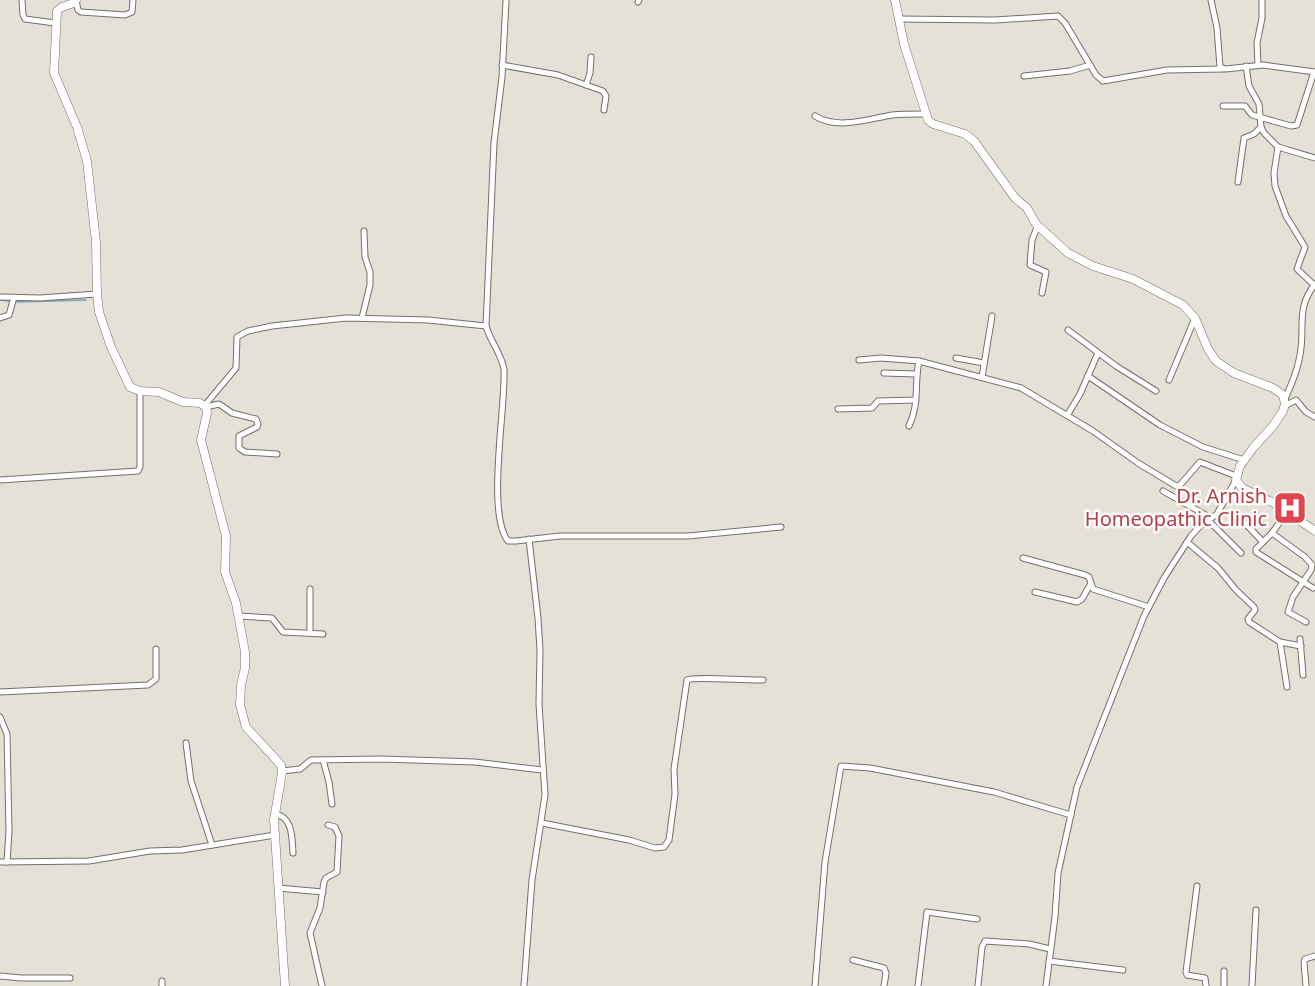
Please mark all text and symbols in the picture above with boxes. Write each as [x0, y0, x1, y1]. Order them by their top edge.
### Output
place label: Dr. Arnish Homeopathic Clinic [1085, 482, 1267, 532]
hospital icon: Dr. Arnish Homeopathic Clinic [1272, 490, 1308, 526]

